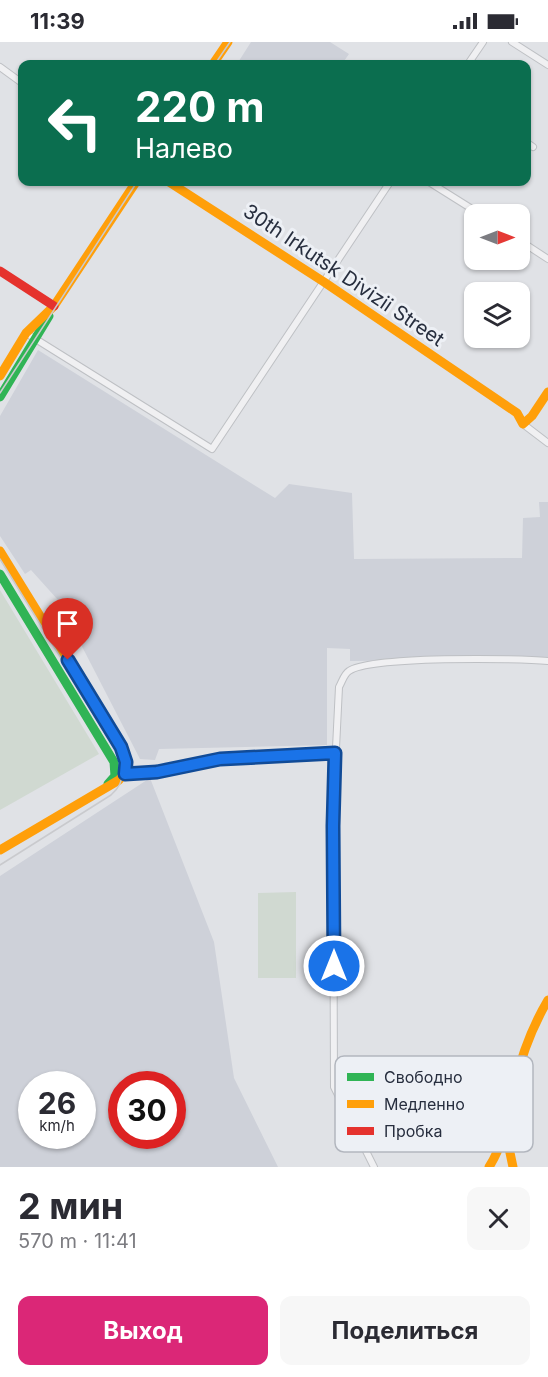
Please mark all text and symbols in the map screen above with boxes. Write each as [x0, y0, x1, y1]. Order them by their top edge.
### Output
text: 11:39 [30, 8, 85, 34]
text: 220 m [135, 81, 265, 132]
icon: left [36, 84, 114, 162]
text: Налево [135, 132, 233, 165]
street label: 30th Irkutsk Divizii Street [239, 199, 449, 351]
north arrow [464, 204, 530, 270]
map controls [464, 204, 530, 348]
button: layers [464, 282, 530, 348]
pin [42, 598, 93, 660]
icon: arrive [51, 607, 84, 640]
position arrow [302, 934, 366, 998]
legend [335, 1056, 533, 1152]
text: Свободно [384, 1067, 463, 1087]
speed limit sign: 30 [108, 1071, 186, 1149]
text: 26 [38, 1085, 76, 1121]
text: Медленно [384, 1094, 465, 1114]
text: km/h [39, 1116, 75, 1135]
text: Пробка [384, 1121, 442, 1141]
text: 2 мин [18, 1184, 123, 1228]
button: close [467, 1187, 530, 1250]
text: 570 m · 11:41 [18, 1229, 137, 1253]
button: Выход [18, 1296, 268, 1365]
button: Поделиться [280, 1296, 530, 1365]

